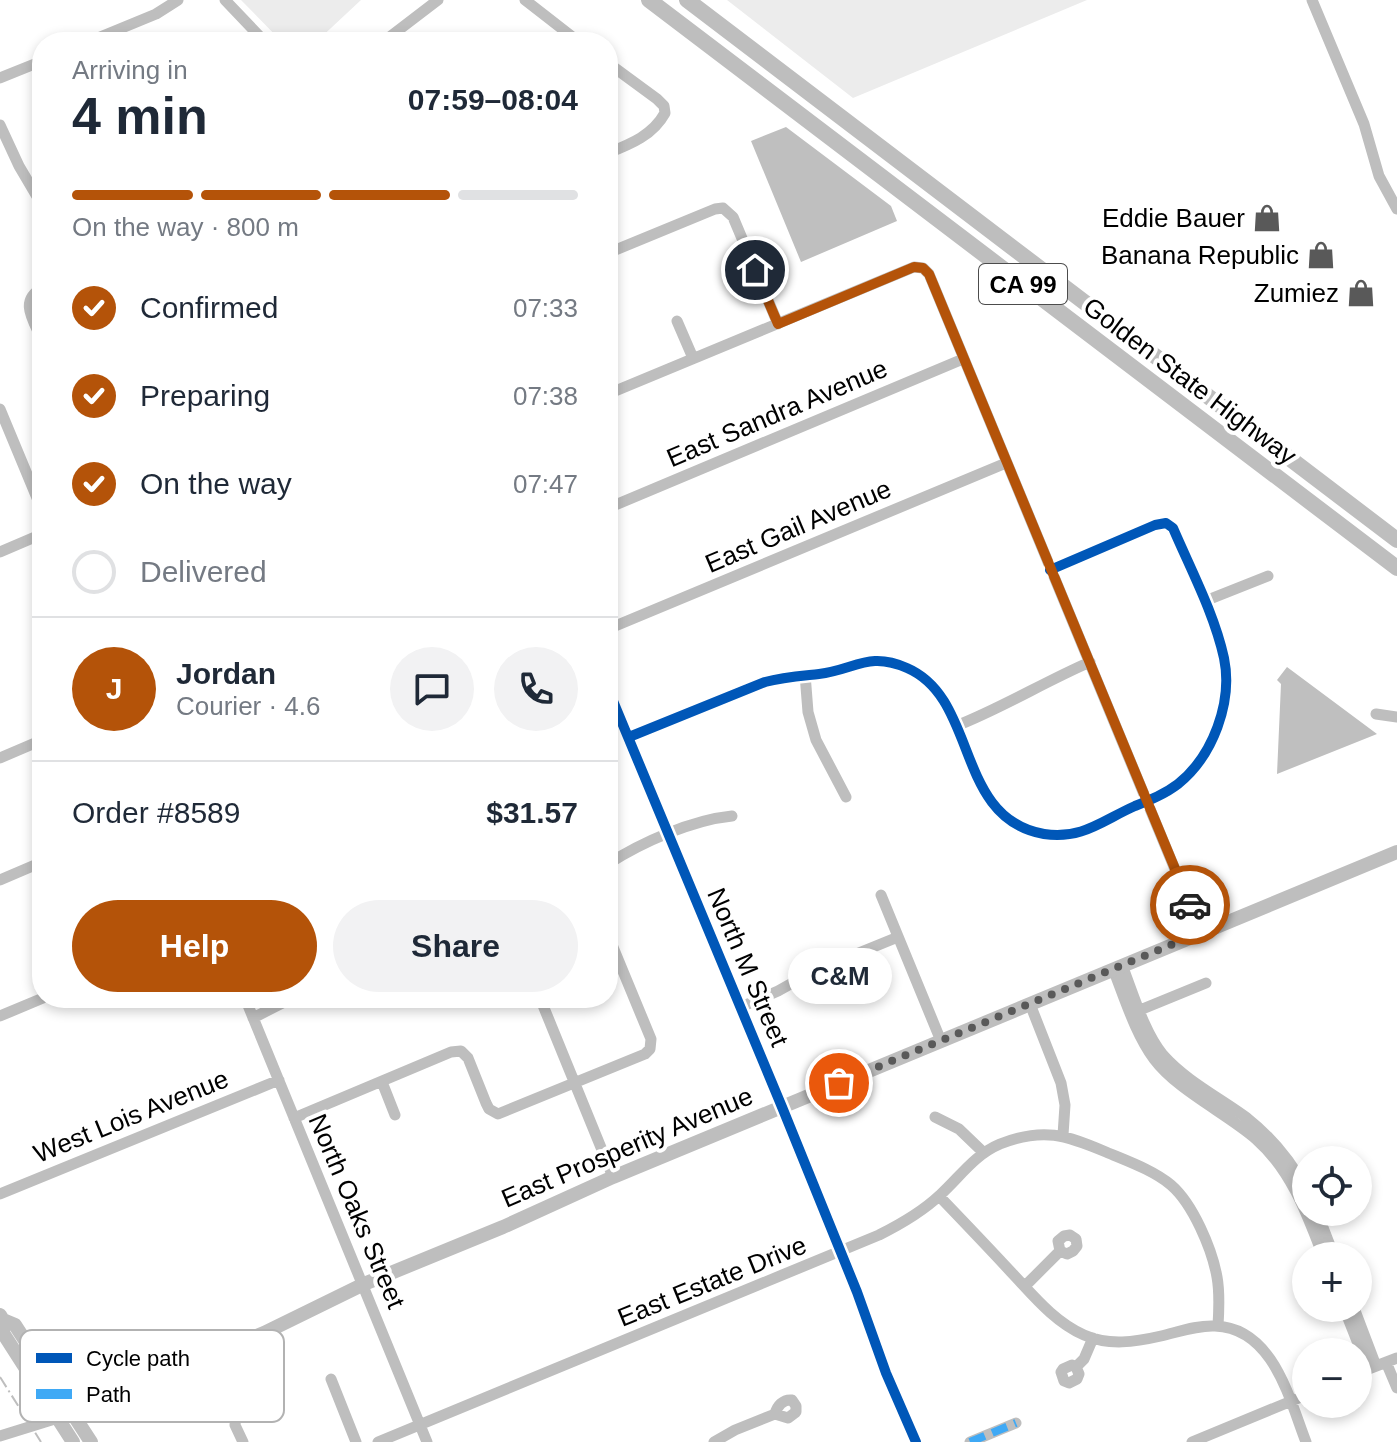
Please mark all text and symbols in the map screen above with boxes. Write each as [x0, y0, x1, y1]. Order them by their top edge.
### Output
text: Arriving in [72, 55, 188, 85]
text: 07:59–08:04 [408, 83, 578, 116]
text: 4 min [72, 87, 208, 145]
place label: Eddie Bauer [1102, 203, 1245, 233]
shop icon: Eddie Bauer [1252, 203, 1282, 233]
text: On the way · 800 m [72, 212, 299, 242]
pin [721, 236, 789, 304]
place label: Banana Republic [1101, 240, 1299, 270]
shop icon: Banana Republic [1306, 240, 1336, 270]
icon: home [733, 248, 777, 292]
road number: CA 99 [979, 264, 1067, 304]
place label: Zumiez [1254, 278, 1339, 308]
shop icon: Zumiez [1346, 278, 1376, 308]
icon: check [72, 286, 116, 330]
text: Confirmed [140, 291, 278, 324]
street label: Golden State Highway [1078, 291, 1302, 471]
text: 07:33 [513, 293, 578, 323]
street label: East Sandra Avenue [662, 353, 892, 473]
icon: check [72, 374, 116, 418]
text: Preparing [140, 379, 270, 412]
text: 07:38 [513, 381, 578, 411]
icon: check [72, 462, 116, 506]
text: On the way [140, 467, 292, 500]
text: 07:47 [513, 469, 578, 499]
street label: East Gail Avenue [701, 473, 895, 579]
text: Delivered [140, 555, 267, 588]
button: chat [390, 647, 474, 731]
button: phone [494, 647, 578, 731]
text: Jordan [176, 657, 276, 690]
text: J [106, 672, 122, 705]
text: Courier · 4.6 [176, 691, 321, 721]
text: Order #8589 [72, 796, 240, 829]
text: $31.57 [486, 796, 578, 829]
courier [1150, 865, 1230, 945]
street label: North M Street [701, 883, 795, 1051]
icon: car [1168, 883, 1212, 927]
button: Help [72, 900, 317, 992]
button: Share [333, 900, 578, 992]
callout: C&M [787, 947, 891, 1003]
text: C&M [810, 961, 870, 991]
pin [805, 1049, 873, 1117]
icon: bag [817, 1061, 861, 1105]
street label: West Lois Avenue [29, 1063, 233, 1169]
street label: East Prosperity Avenue [497, 1080, 757, 1214]
street label: North Oaks Street [303, 1109, 412, 1313]
map controls [1292, 1146, 1372, 1418]
button: locate [1292, 1146, 1372, 1226]
street label: East Estate Drive [613, 1229, 811, 1333]
button: + [1292, 1242, 1372, 1322]
legend [20, 1330, 284, 1422]
button: − [1292, 1338, 1372, 1418]
text: Cycle path [86, 1346, 190, 1371]
text: Path [86, 1382, 131, 1407]

